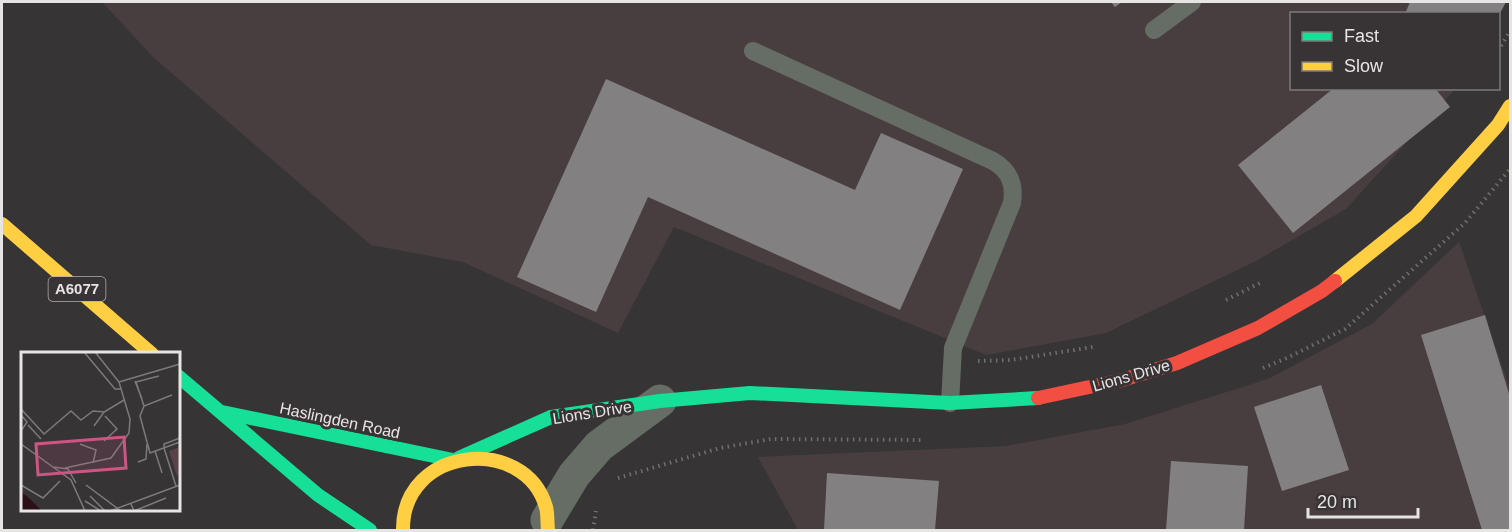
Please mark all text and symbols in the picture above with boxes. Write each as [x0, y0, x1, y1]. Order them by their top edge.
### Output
legend [1290, 12, 1500, 90]
text: Fast [1344, 26, 1379, 46]
text: Slow [1344, 56, 1384, 76]
road number: A6077 [48, 277, 106, 301]
inset map [21, 352, 180, 511]
street label: Lions Drive [1090, 356, 1172, 395]
street label: Lions Drive [551, 398, 633, 427]
street label: Haslingden Road [278, 399, 402, 442]
scale bar [1308, 481, 1418, 519]
text: 20 m [1317, 492, 1357, 512]

